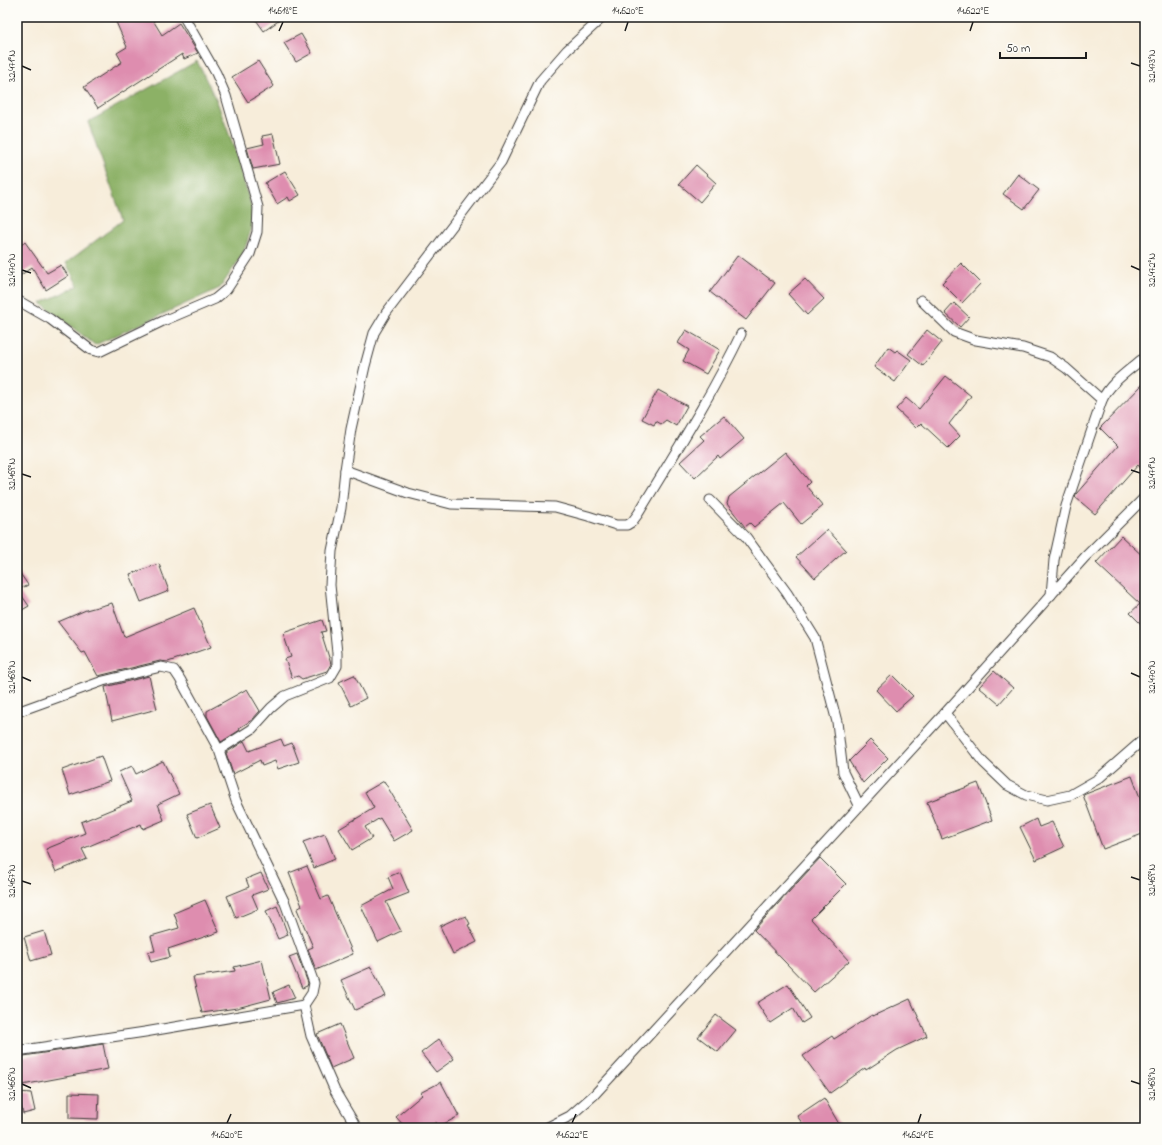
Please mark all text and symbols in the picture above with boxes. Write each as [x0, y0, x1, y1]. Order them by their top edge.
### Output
text: 14.618°E [268, 4, 298, 19]
text: 14.620°E [612, 4, 644, 19]
text: 14.622°E [957, 4, 989, 19]
scale bar [1000, 34, 1086, 60]
text: 50 m [1006, 40, 1030, 58]
text: 32.473°N [1145, 49, 1160, 82]
text: 32.471°N [5, 50, 20, 82]
text: 32.470°N [5, 253, 20, 287]
text: 32.472°N [1145, 253, 1160, 287]
text: 32.471°N [1145, 457, 1160, 489]
text: 32.469°N [5, 458, 20, 490]
text: 32.468°N [5, 660, 20, 693]
text: 32.470°N [1145, 660, 1160, 694]
text: 32.467°N [5, 864, 20, 898]
text: 32.469°N [1145, 864, 1160, 896]
text: 32.466°N [5, 1067, 20, 1101]
text: 32.468°N [1145, 1067, 1160, 1100]
text: 14.620°E [211, 1128, 243, 1143]
text: 14.622°E [556, 1128, 588, 1143]
text: 14.624°E [902, 1128, 934, 1143]

